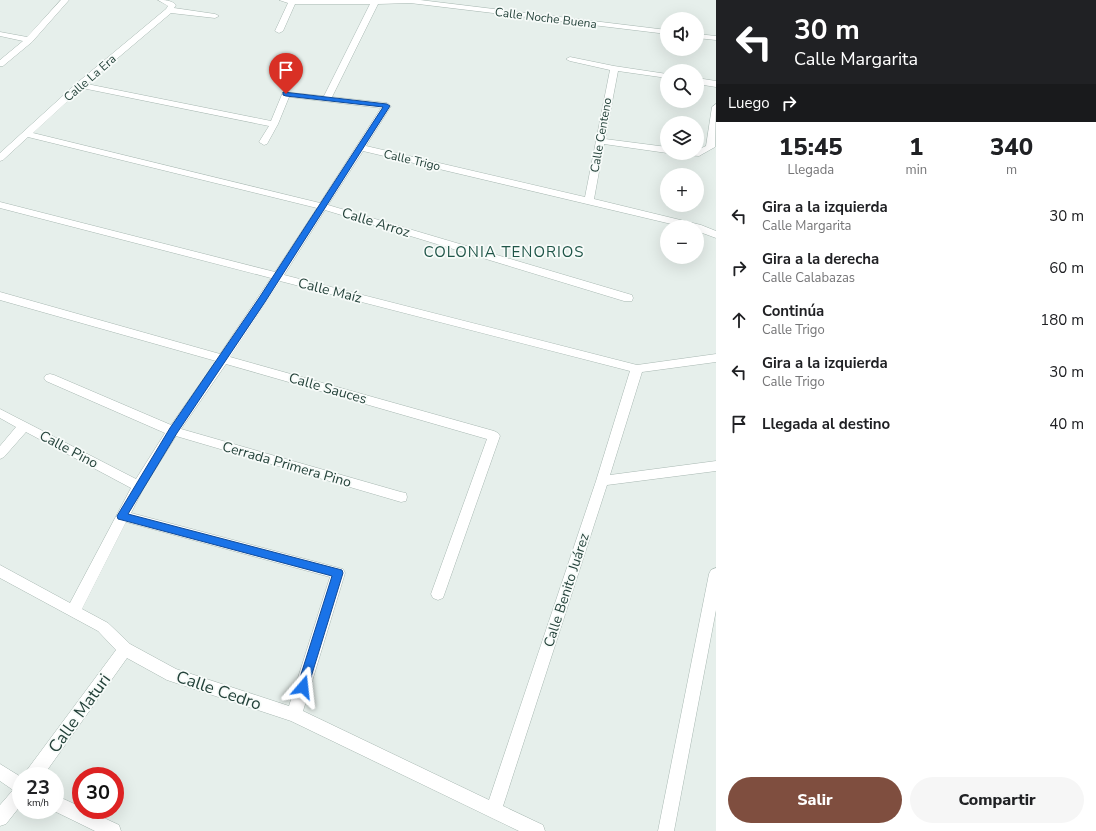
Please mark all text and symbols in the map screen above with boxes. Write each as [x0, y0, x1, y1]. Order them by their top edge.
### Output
street label: Calle Noche Buena [494, 4, 598, 32]
text: 30 m [794, 11, 860, 49]
map controls [660, 12, 704, 264]
button: sound [660, 12, 704, 56]
icon: left [728, 16, 780, 68]
text: Calle Margarita [794, 47, 918, 71]
street label: Calle La Era [60, 51, 120, 105]
pin [269, 53, 303, 94]
icon: arrive [275, 59, 297, 81]
button: search [660, 64, 704, 108]
icon: right [778, 92, 800, 114]
text: Luego [728, 93, 770, 113]
street label: Calle Centeno [587, 96, 616, 174]
button: layers [660, 116, 704, 160]
text: 15:45 [779, 131, 843, 163]
text: 1 [909, 131, 924, 163]
text: 340 [990, 131, 1033, 163]
street label: Calle Trigo [382, 146, 442, 174]
text: Llegada [787, 161, 834, 179]
text: min [906, 161, 927, 179]
text: m [1006, 161, 1017, 179]
button: + [660, 168, 704, 212]
text: Gira a la izquierda [762, 197, 888, 217]
street label: Calle Arroz [340, 203, 413, 242]
icon: left [728, 205, 750, 227]
text: 30 m [1049, 206, 1084, 226]
text: Calle Margarita [762, 217, 852, 235]
button: − [660, 220, 704, 264]
district label: COLONIA TENORIOS [423, 242, 585, 262]
text: Gira a la derecha [762, 249, 879, 269]
icon: right [728, 257, 750, 279]
text: 60 m [1049, 258, 1084, 278]
text: Calle Calabazas [762, 269, 855, 287]
street label: Calle Maíz [296, 273, 364, 308]
text: Continúa [762, 301, 824, 321]
icon: ahead [728, 309, 750, 331]
text: 180 m [1040, 310, 1084, 330]
text: Calle Trigo [762, 321, 825, 339]
text: Gira a la izquierda [762, 353, 888, 373]
icon: left [728, 361, 750, 383]
text: 30 m [1049, 362, 1084, 382]
street label: Calle Sauces [287, 368, 369, 409]
text: Calle Trigo [762, 373, 825, 391]
icon: arrive [728, 413, 750, 435]
text: Llegada al destino [762, 414, 890, 434]
text: 40 m [1049, 414, 1084, 434]
street label: Calle Pino [36, 426, 102, 473]
street label: Cerrada Primera Pino [220, 437, 354, 492]
street label: Calle Benito Juárez [539, 530, 594, 650]
street label: Calle Cedro [173, 665, 265, 716]
position arrow [282, 666, 324, 708]
street label: Calle Maturi [43, 669, 116, 758]
speed limit sign: 30 [72, 767, 124, 819]
text: 23 [26, 774, 50, 801]
button: Salir [728, 777, 902, 823]
button: Compartir [910, 777, 1084, 823]
text: km/h [27, 796, 49, 810]

